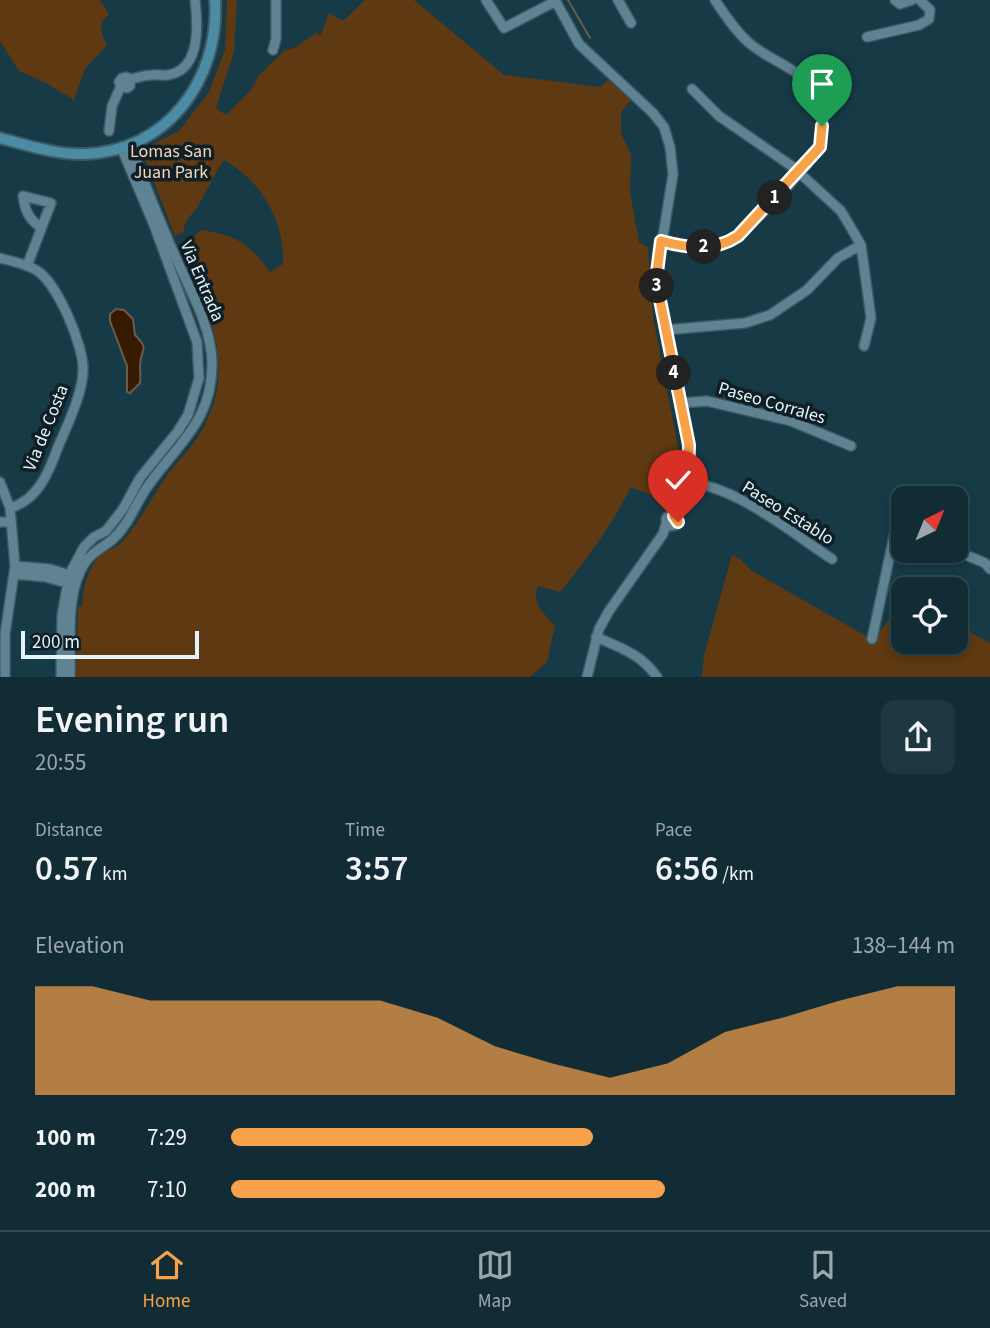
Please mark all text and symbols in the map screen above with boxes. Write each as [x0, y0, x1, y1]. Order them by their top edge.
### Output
pin [792, 54, 852, 126]
icon: arrive [803, 65, 841, 103]
park label: Lomas San Juan Park [130, 139, 212, 185]
pin: 1 [758, 180, 792, 216]
text: 1 [769, 184, 780, 211]
pin: 2 [686, 230, 722, 264]
text: 2 [698, 233, 709, 260]
street label: Via Entrada [174, 237, 230, 325]
pin: 3 [640, 268, 674, 304]
text: 3 [651, 272, 662, 299]
pin: 4 [656, 356, 692, 390]
text: 4 [668, 359, 679, 386]
street label: Paseo Corrales [715, 376, 829, 430]
street label: Via de Costa [17, 381, 75, 475]
pin [648, 450, 708, 522]
icon: check [659, 461, 697, 499]
street label: Paseo Establo [737, 475, 839, 551]
north arrow [891, 486, 968, 564]
map controls [891, 486, 968, 654]
button: locate [891, 577, 968, 654]
scale bar [21, 628, 200, 660]
text: 200 m [32, 629, 80, 656]
text: Evening run [35, 693, 229, 747]
button: share [881, 700, 955, 774]
text: 20:55 [35, 746, 86, 779]
text: Distance [35, 817, 103, 844]
text: Time [345, 817, 385, 844]
text: Pace [655, 817, 692, 844]
text: 0.57 [35, 844, 99, 894]
text: 3:57 [345, 844, 409, 894]
text: 6:56 [655, 844, 719, 894]
text: km [99, 861, 127, 888]
text: /km [719, 861, 754, 888]
text: Elevation [35, 929, 125, 962]
text: 138–144 m [852, 929, 955, 962]
text: 100 m [35, 1121, 96, 1154]
text: 7:29 [147, 1121, 187, 1154]
text: 200 m [35, 1173, 96, 1206]
text: 7:10 [147, 1173, 187, 1206]
tab: Home [143, 1246, 190, 1315]
tab: Map [476, 1246, 514, 1315]
tab: Saved [799, 1246, 847, 1315]

